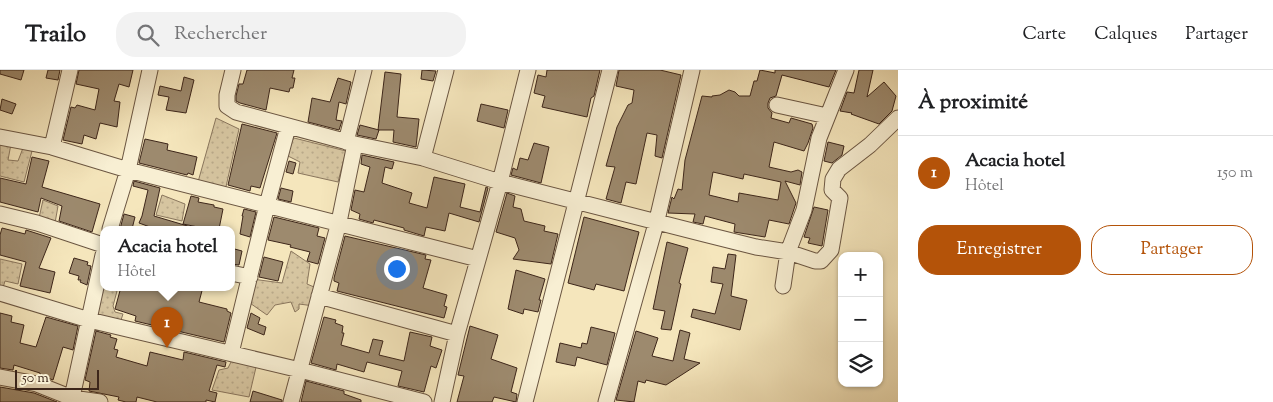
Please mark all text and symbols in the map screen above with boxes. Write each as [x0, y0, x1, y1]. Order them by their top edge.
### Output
search box [116, 12, 466, 57]
text: Trailo [25, 18, 86, 52]
icon: search [134, 21, 162, 49]
text: Rechercher [174, 21, 267, 48]
text: Carte [1023, 22, 1066, 48]
text: Calques [1094, 22, 1157, 48]
text: Partager [1185, 22, 1248, 48]
text: À proximité [918, 88, 1028, 118]
text: Acacia hotel [965, 148, 1065, 175]
text: 1 [931, 162, 937, 185]
text: 150 m [1217, 162, 1253, 185]
text: Hôtel [965, 175, 1004, 198]
button: Enregistrer [918, 225, 1081, 275]
button: Partager [1091, 225, 1253, 275]
popup [100, 226, 235, 291]
text: Acacia hotel [117, 234, 218, 261]
map controls [838, 252, 883, 387]
button: + [838, 252, 883, 297]
your location [384, 256, 410, 282]
text: Hôtel [117, 261, 156, 284]
button: − [838, 297, 883, 342]
pin: 1 [151, 307, 183, 348]
button: layers [838, 342, 883, 387]
scale bar [15, 367, 99, 390]
text: 50 m [22, 369, 49, 389]

